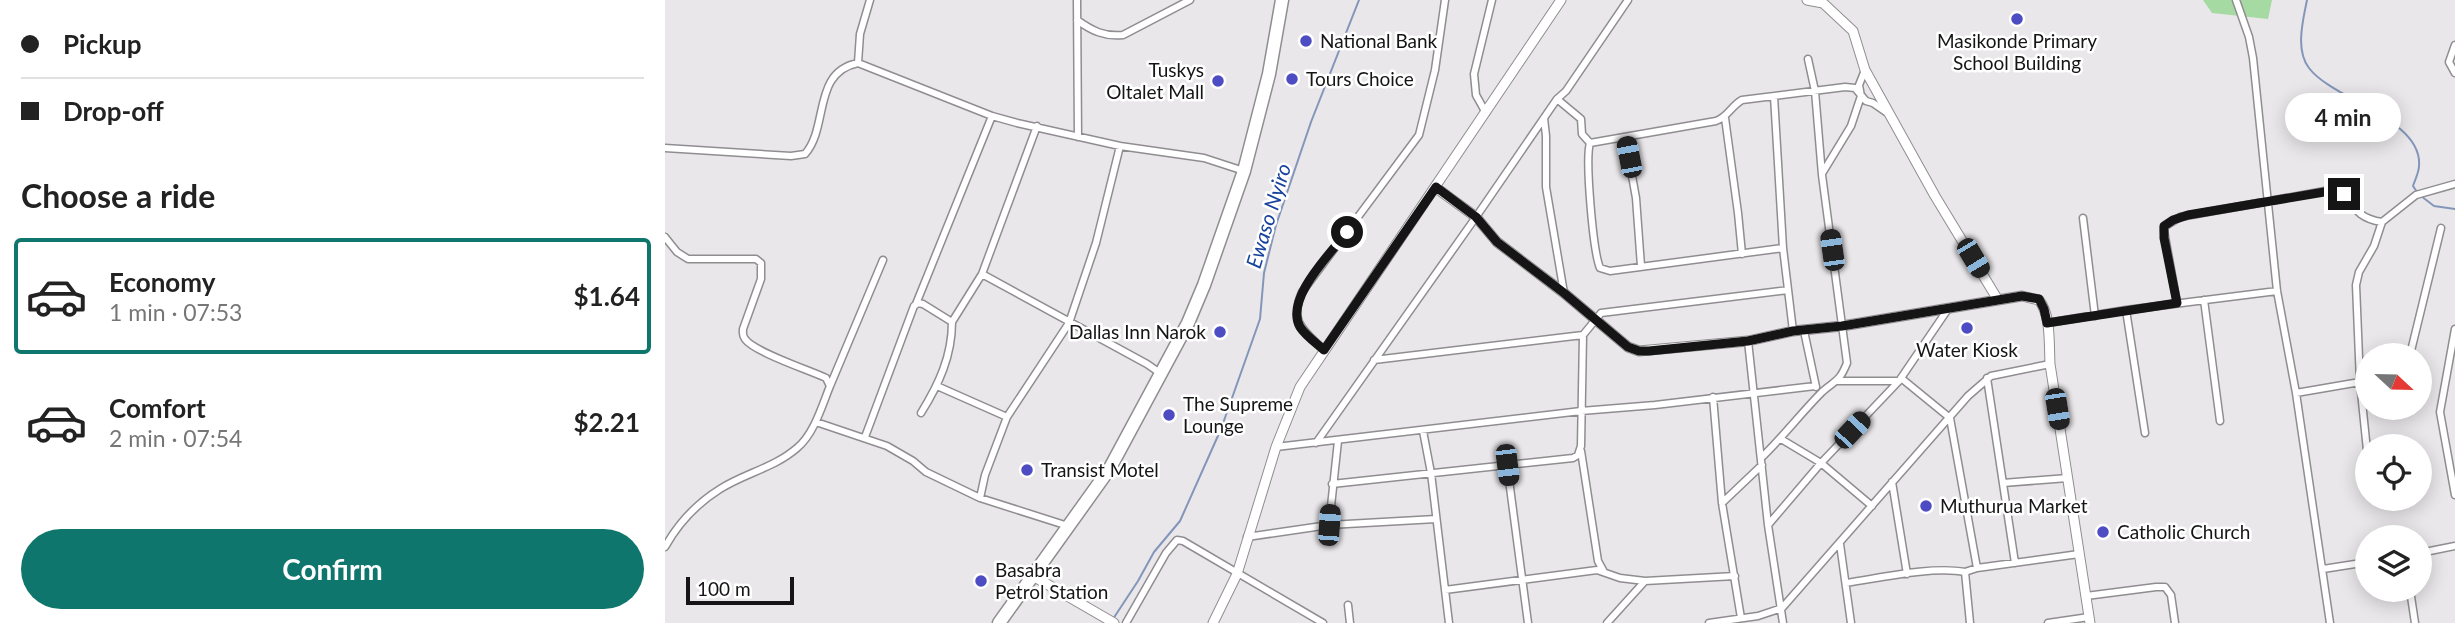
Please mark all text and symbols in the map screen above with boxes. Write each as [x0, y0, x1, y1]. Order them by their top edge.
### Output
marker: Masikonde Primary School Building [2009, 11, 2025, 27]
text: Pickup [63, 28, 142, 60]
place label: National Bank [1320, 29, 1438, 52]
place label: Masikonde Primary School Building [1937, 29, 2097, 74]
marker: National Bank [1298, 33, 1314, 49]
place label: Tuskys Oltalet Mall [1106, 58, 1204, 103]
place label: Tours Choice [1306, 67, 1414, 90]
marker: Tours Choice [1284, 71, 1300, 87]
marker: Tuskys Oltalet Mall [1210, 73, 1226, 89]
callout: 4 min [2286, 92, 2402, 142]
text: Drop-off [63, 95, 164, 127]
text: 4 min [2314, 103, 2372, 131]
car [1615, 134, 1644, 180]
water label: Ewaso Nyiro [1240, 160, 1295, 271]
text: Choose a ride [21, 176, 215, 215]
route end [2328, 178, 2360, 210]
route start [1331, 216, 1363, 248]
car [1819, 228, 1846, 272]
car [1954, 235, 1993, 281]
icon: car [25, 265, 88, 328]
text: Economy [109, 266, 215, 298]
text: $1.64 [574, 280, 640, 312]
text: 1 min · 07:53 [109, 298, 242, 326]
place label: Dallas Inn Narok [1069, 320, 1206, 343]
marker: Water Kiosk [1959, 320, 1975, 336]
marker: Dallas Inn Narok [1212, 324, 1228, 340]
place label: Water Kiosk [1916, 338, 2018, 361]
north arrow [2355, 343, 2433, 420]
map controls [2355, 343, 2432, 602]
car [2044, 387, 2071, 431]
icon: car [25, 391, 88, 454]
text: Comfort [109, 392, 206, 424]
place label: The Supreme Lounge [1183, 392, 1293, 437]
text: $2.21 [574, 406, 640, 438]
marker: The Supreme Lounge [1161, 407, 1177, 423]
car [1830, 407, 1875, 453]
text: 2 min · 07:54 [109, 424, 242, 452]
button: locate [2355, 434, 2432, 511]
car [1495, 443, 1520, 487]
place label: Transist Motel [1041, 458, 1159, 481]
marker: Transist Motel [1019, 462, 1035, 478]
place label: Muthurua Market [1940, 494, 2088, 517]
marker: Muthurua Market [1918, 498, 1934, 514]
car [1318, 503, 1341, 547]
place label: Catholic Church [2117, 520, 2250, 543]
marker: Catholic Church [2095, 524, 2111, 540]
button: layers [2355, 525, 2432, 602]
button: Confirm [21, 529, 644, 609]
place label: Basabra Petrol Station [995, 558, 1108, 603]
marker: Basabra Petrol Station [973, 573, 989, 589]
scale bar [686, 574, 795, 606]
text: 100 m [697, 577, 751, 600]

